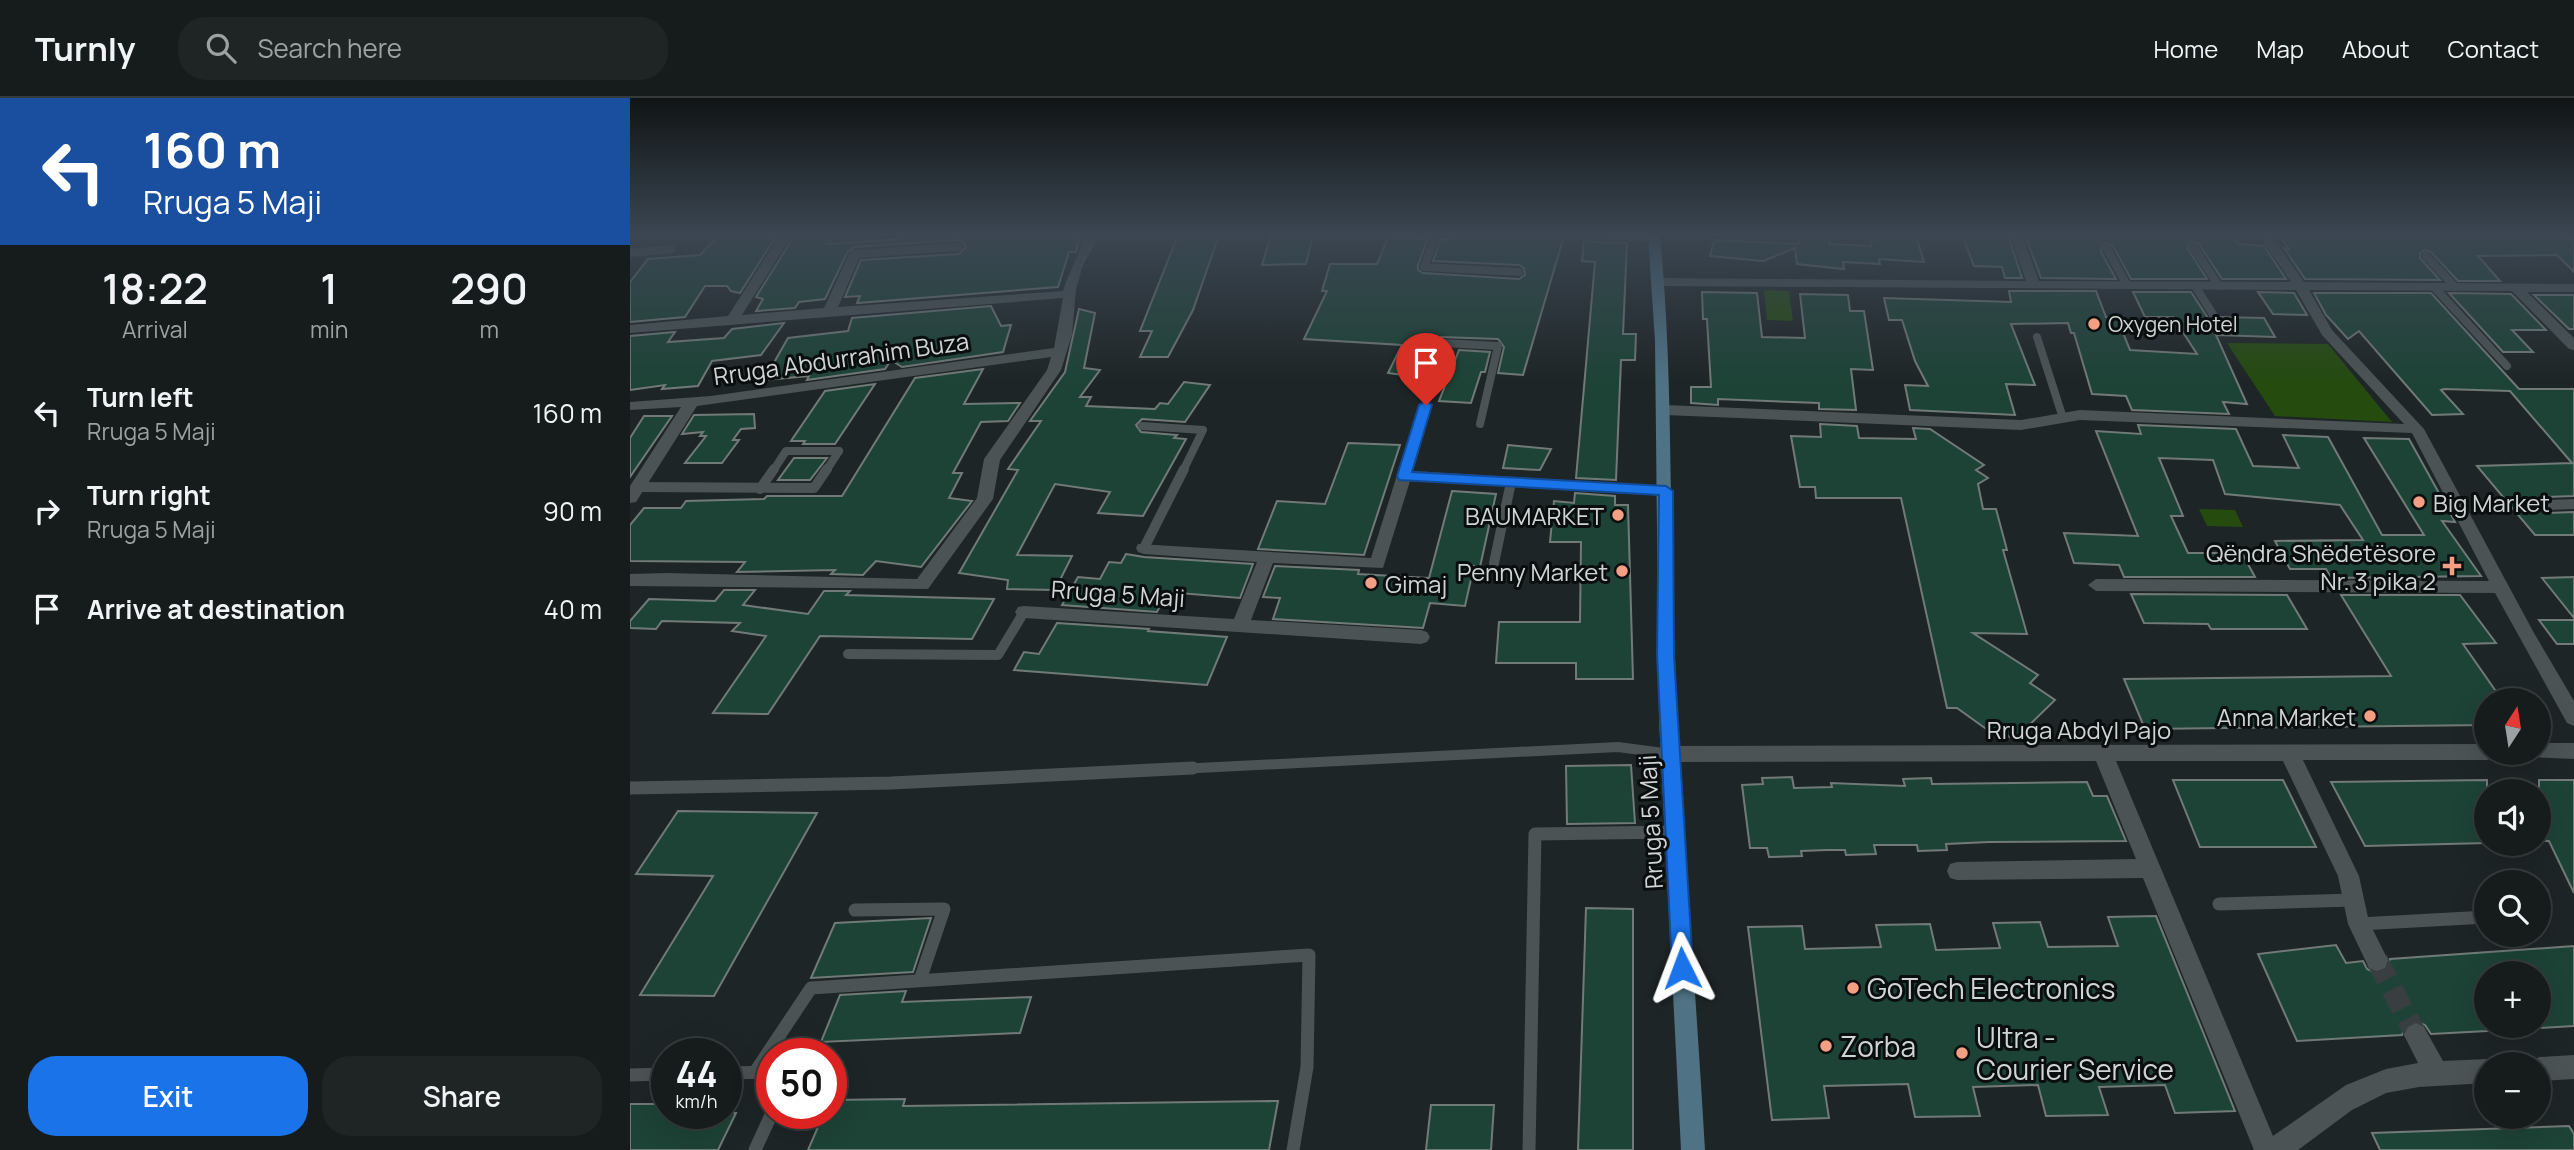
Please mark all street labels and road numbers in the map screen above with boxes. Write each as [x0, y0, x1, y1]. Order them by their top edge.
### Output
street label: Rruga Abdurrahim Buza [711, 324, 971, 392]
street label: Rruga 5 Maji [1050, 572, 1186, 614]
street label: Rruga Abdyl Pajo [1987, 713, 2171, 746]
street label: Rruga 5 Maji [1630, 754, 1670, 890]

